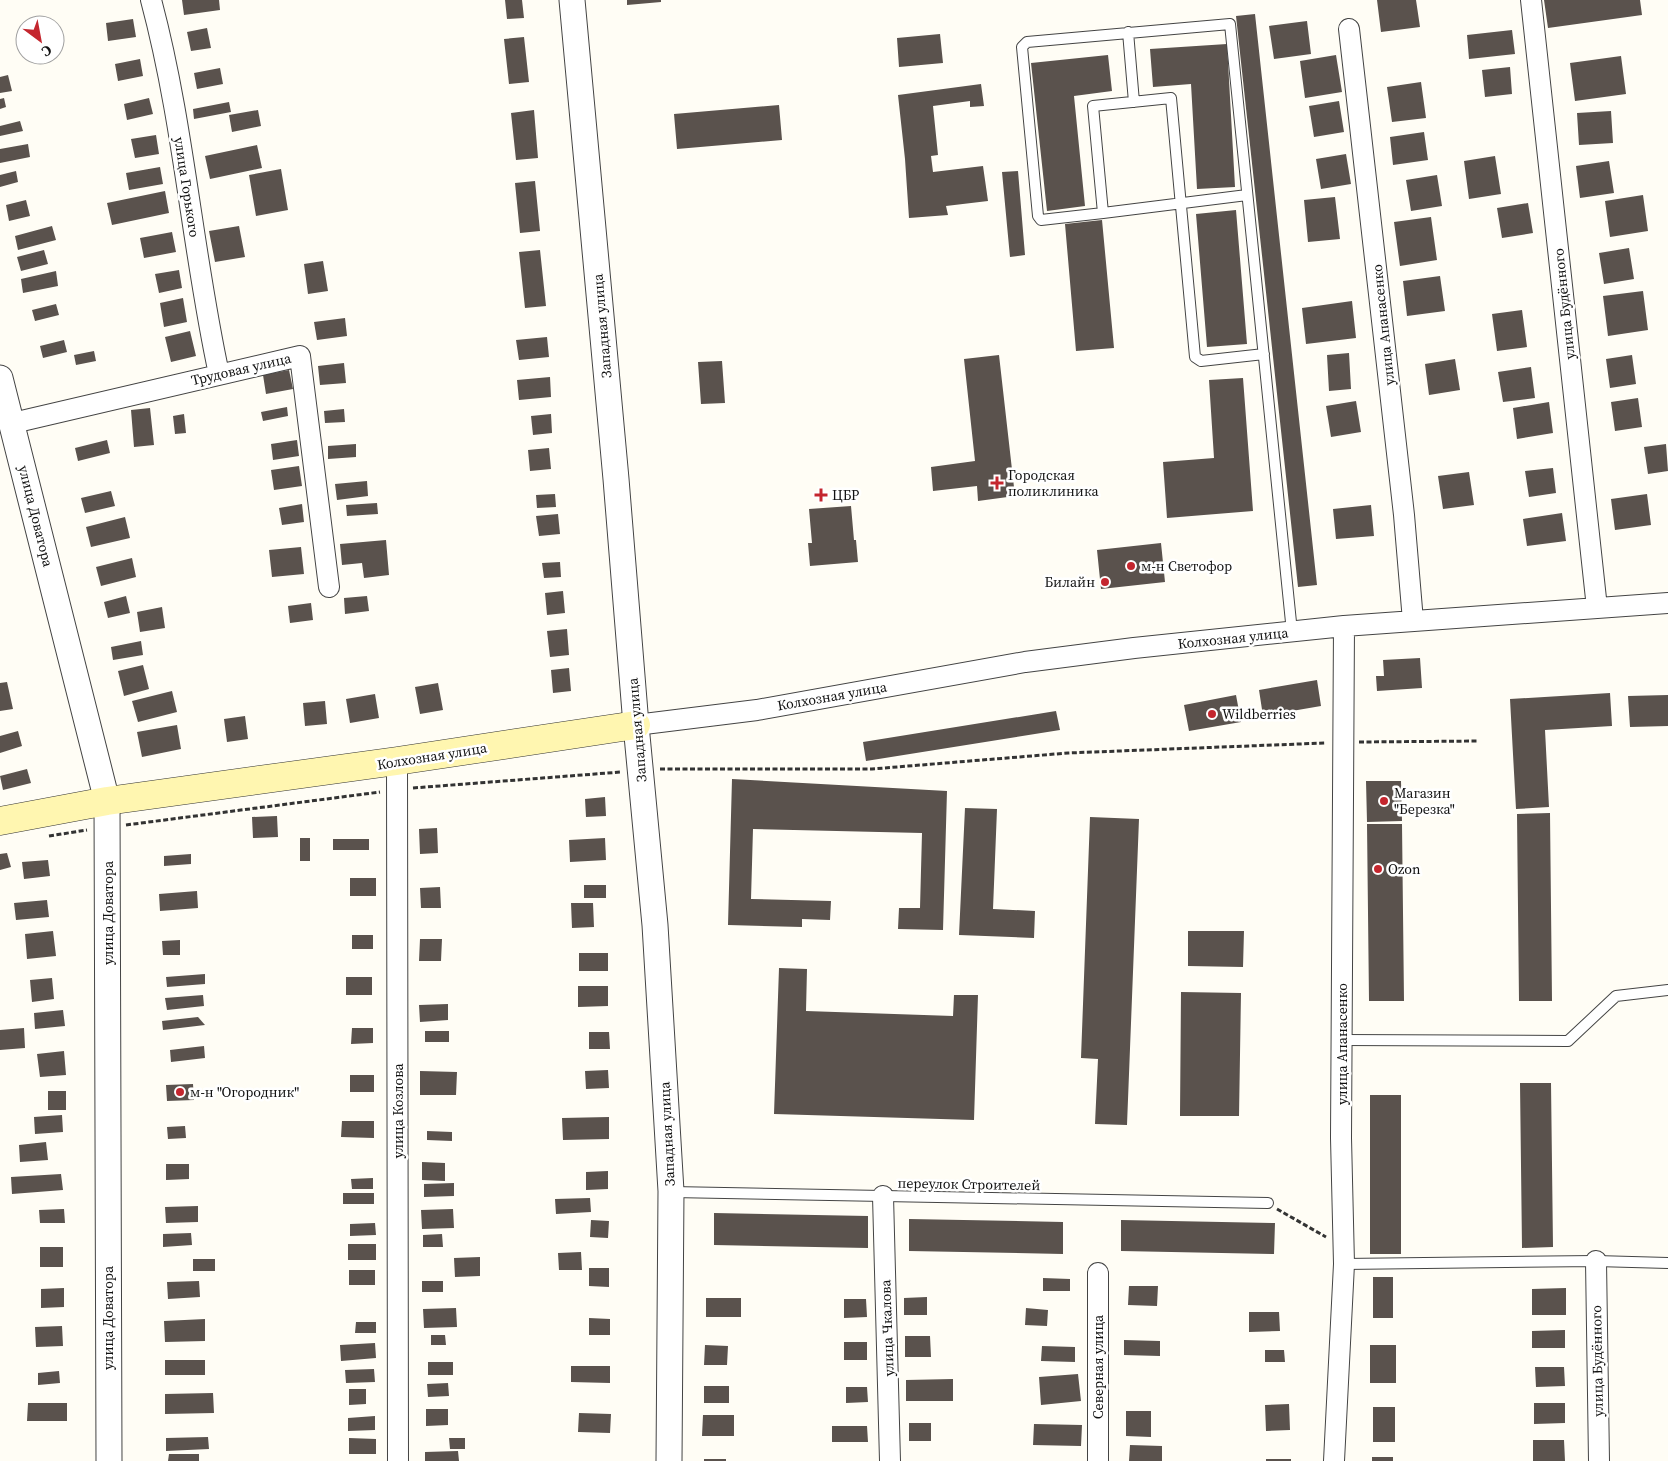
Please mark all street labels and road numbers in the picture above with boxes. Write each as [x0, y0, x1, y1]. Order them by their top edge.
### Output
street label: улица Горького [169, 135, 205, 239]
street label: улица Будённого [1548, 247, 1580, 361]
street label: улица Апанасенко [1367, 263, 1399, 387]
street label: Западная улица [587, 272, 617, 379]
street label: Трудовая улица [189, 348, 294, 390]
street label: улица Доватора [14, 463, 59, 570]
street label: Колхозная улица [1177, 622, 1290, 654]
street label: Западная улица [622, 676, 652, 783]
street label: Колхозная улица [776, 676, 889, 715]
street label: Колхозная улица [376, 737, 489, 775]
street label: улица Доватора [98, 860, 118, 965]
street label: улица Апанасенко [1332, 983, 1352, 1105]
street label: улица Козлова [388, 1063, 408, 1159]
street label: Западная улица [654, 1080, 680, 1187]
street label: переулок Строителей [898, 1173, 1040, 1195]
street label: улица Доватора [98, 1265, 118, 1370]
street label: улица Чкалова [875, 1278, 899, 1377]
street label: улица Будённого [1586, 1305, 1608, 1417]
street label: Северная улица [1088, 1314, 1108, 1419]

